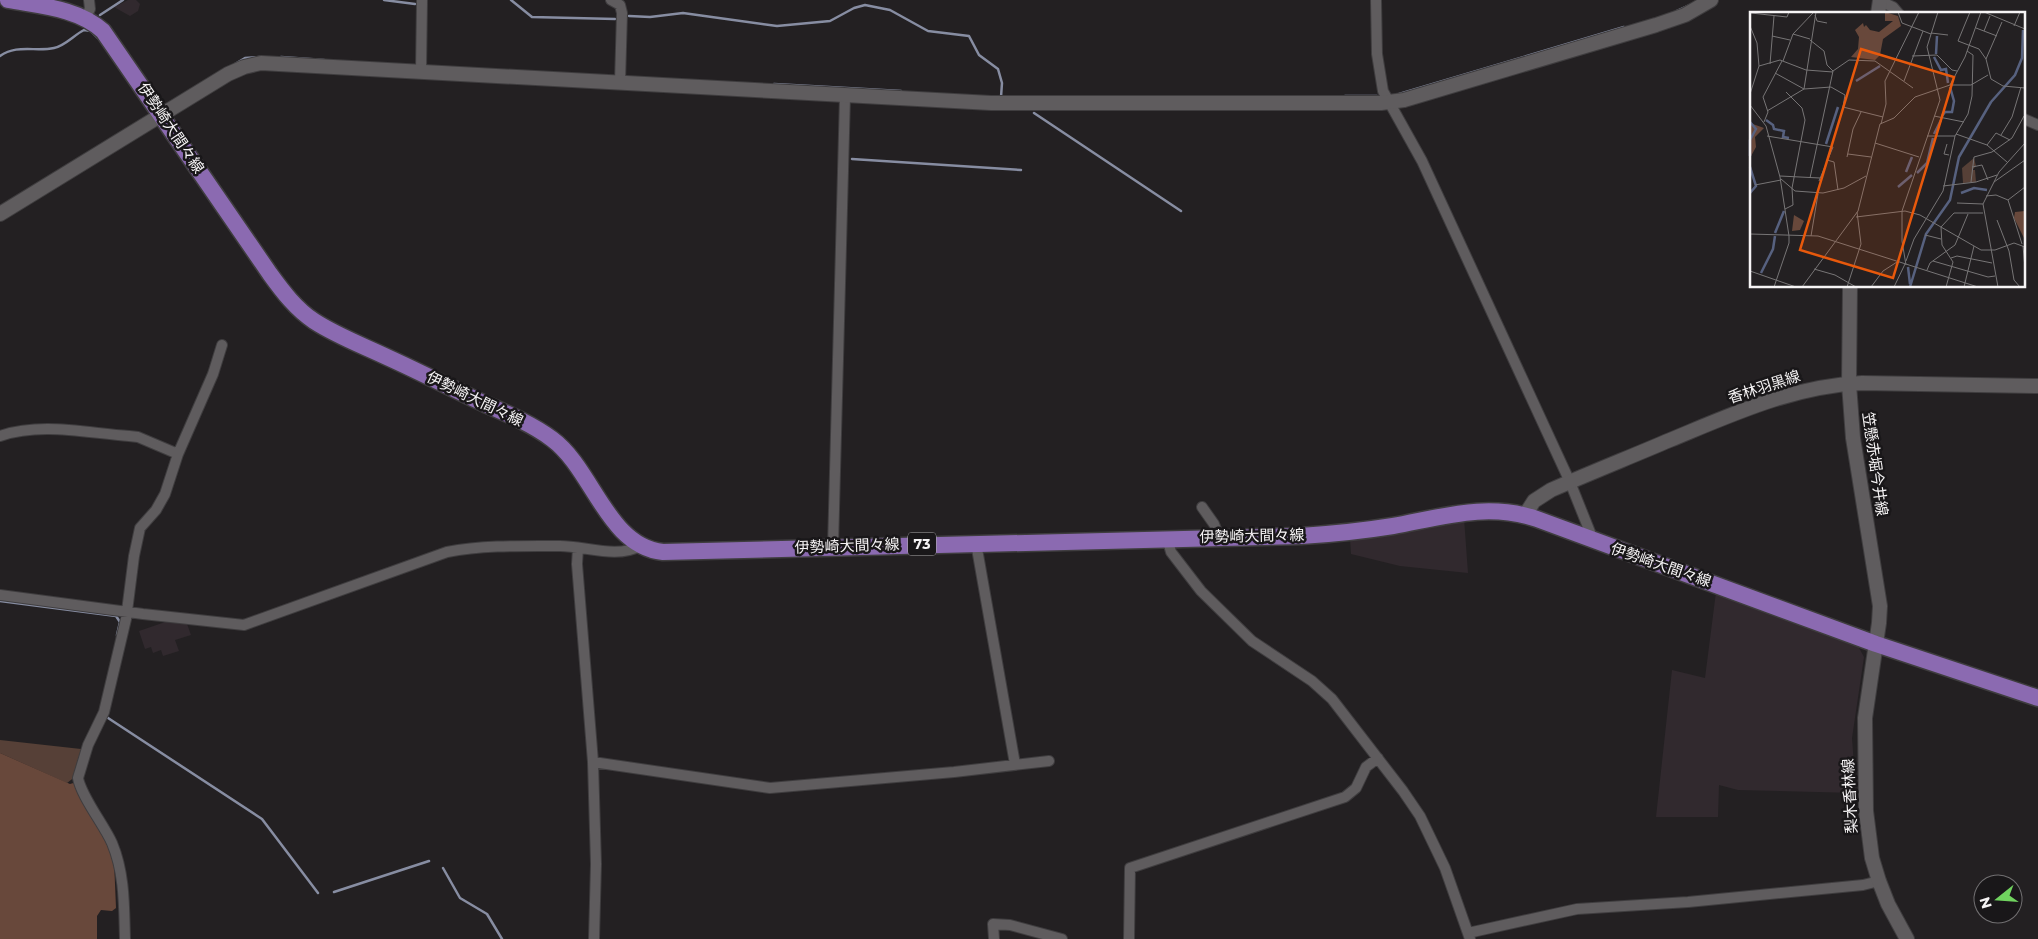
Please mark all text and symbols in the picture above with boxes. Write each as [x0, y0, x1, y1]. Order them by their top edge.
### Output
inset map [1750, 12, 2026, 288]
street label: 伊勢崎大間々線 [134, 79, 209, 177]
street label: 香林羽黒線 [1725, 366, 1802, 407]
street label: 伊勢崎大間々線 [424, 367, 527, 430]
street label: 笠懸赤堀今井線 [1859, 411, 1892, 517]
street label: 伊勢崎大間々線 [1199, 525, 1305, 546]
road number: 73 [908, 532, 936, 556]
street label: 伊勢崎大間々線 [794, 534, 900, 557]
street label: 伊勢崎大間々線 [1608, 538, 1714, 591]
street label: 梨木香林線 [1838, 758, 1861, 834]
north arrow [1973, 874, 2023, 924]
text: N [1975, 895, 1996, 911]

